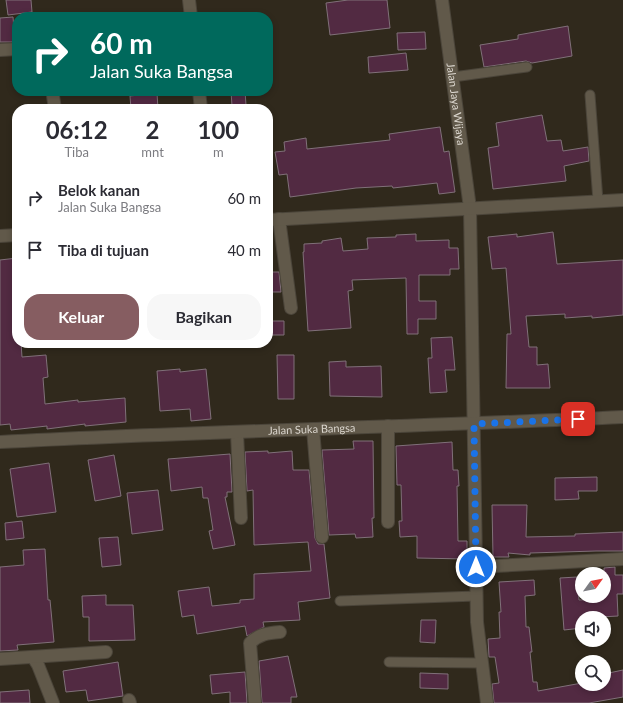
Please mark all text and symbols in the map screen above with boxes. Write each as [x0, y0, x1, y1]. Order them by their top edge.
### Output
text: 60 m [90, 26, 153, 60]
icon: right [24, 28, 76, 80]
text: Jalan Suka Bangsa [90, 60, 233, 82]
street label: Jalan Jaya Wijaya [445, 62, 468, 146]
text: 06:12 [46, 115, 108, 144]
text: 2 [146, 115, 160, 144]
text: 100 [198, 115, 239, 144]
text: Tiba [64, 144, 89, 160]
text: mnt [141, 144, 164, 160]
text: m [213, 144, 224, 160]
text: Belok kanan [58, 181, 140, 199]
icon: right [24, 187, 46, 209]
text: 60 m [227, 189, 261, 207]
text: Jalan Suka Bangsa [58, 199, 161, 215]
icon: arrive [24, 239, 46, 261]
text: Tiba di tujuan [58, 241, 149, 259]
text: 40 m [227, 241, 261, 259]
button: Keluar [24, 294, 139, 340]
button: Bagikan [147, 294, 261, 340]
pin [561, 402, 595, 436]
icon: arrive [567, 408, 589, 430]
street label: Jalan Suka Bangsa [268, 421, 356, 437]
position arrow [455, 546, 497, 588]
north arrow [575, 567, 611, 603]
map controls [575, 567, 611, 691]
button: sound [575, 611, 611, 647]
button: search [575, 655, 611, 691]

